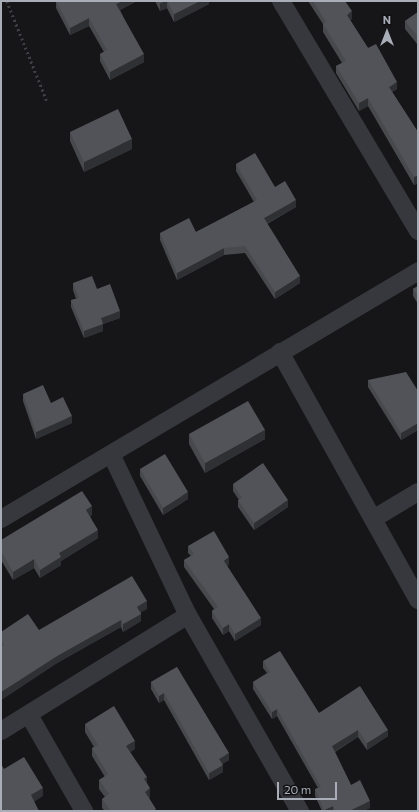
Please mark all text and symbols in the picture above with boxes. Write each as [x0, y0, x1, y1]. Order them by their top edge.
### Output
north arrow [367, 12, 407, 52]
text: N [383, 13, 391, 26]
scale bar [279, 774, 339, 800]
text: 20 m [284, 782, 311, 796]

